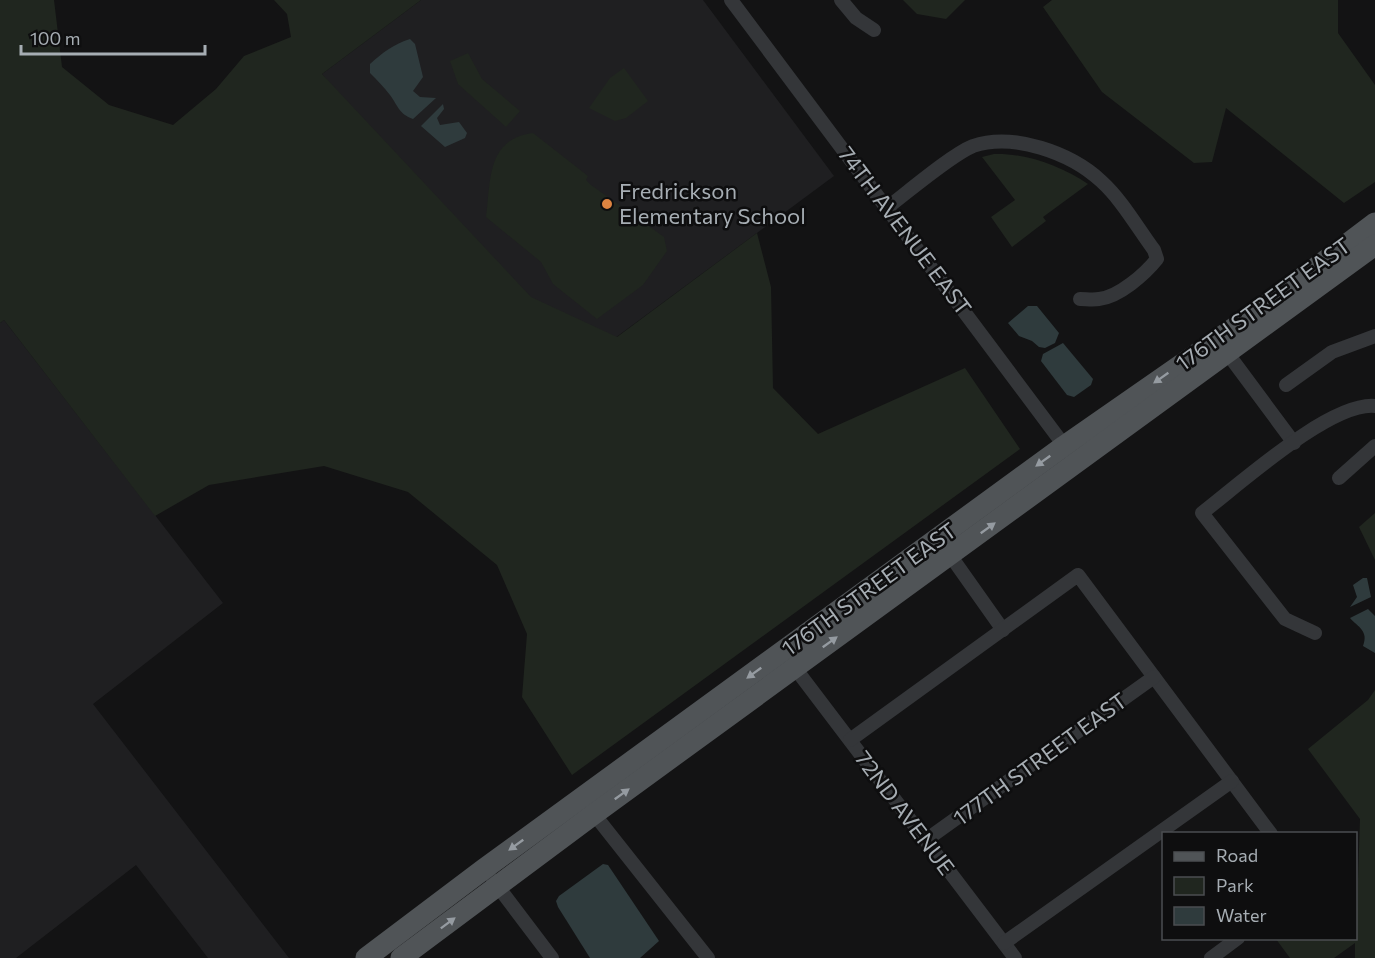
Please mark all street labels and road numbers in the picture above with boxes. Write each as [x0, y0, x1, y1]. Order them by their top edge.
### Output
street label: 74TH AVENUE EAST [833, 141, 978, 320]
street label: 176TH STREET EAST [1170, 231, 1355, 376]
street label: 176TH STREET EAST [776, 516, 961, 661]
street label: 177TH STREET EAST [948, 686, 1132, 831]
street label: 72ND AVENUE [850, 745, 961, 880]

